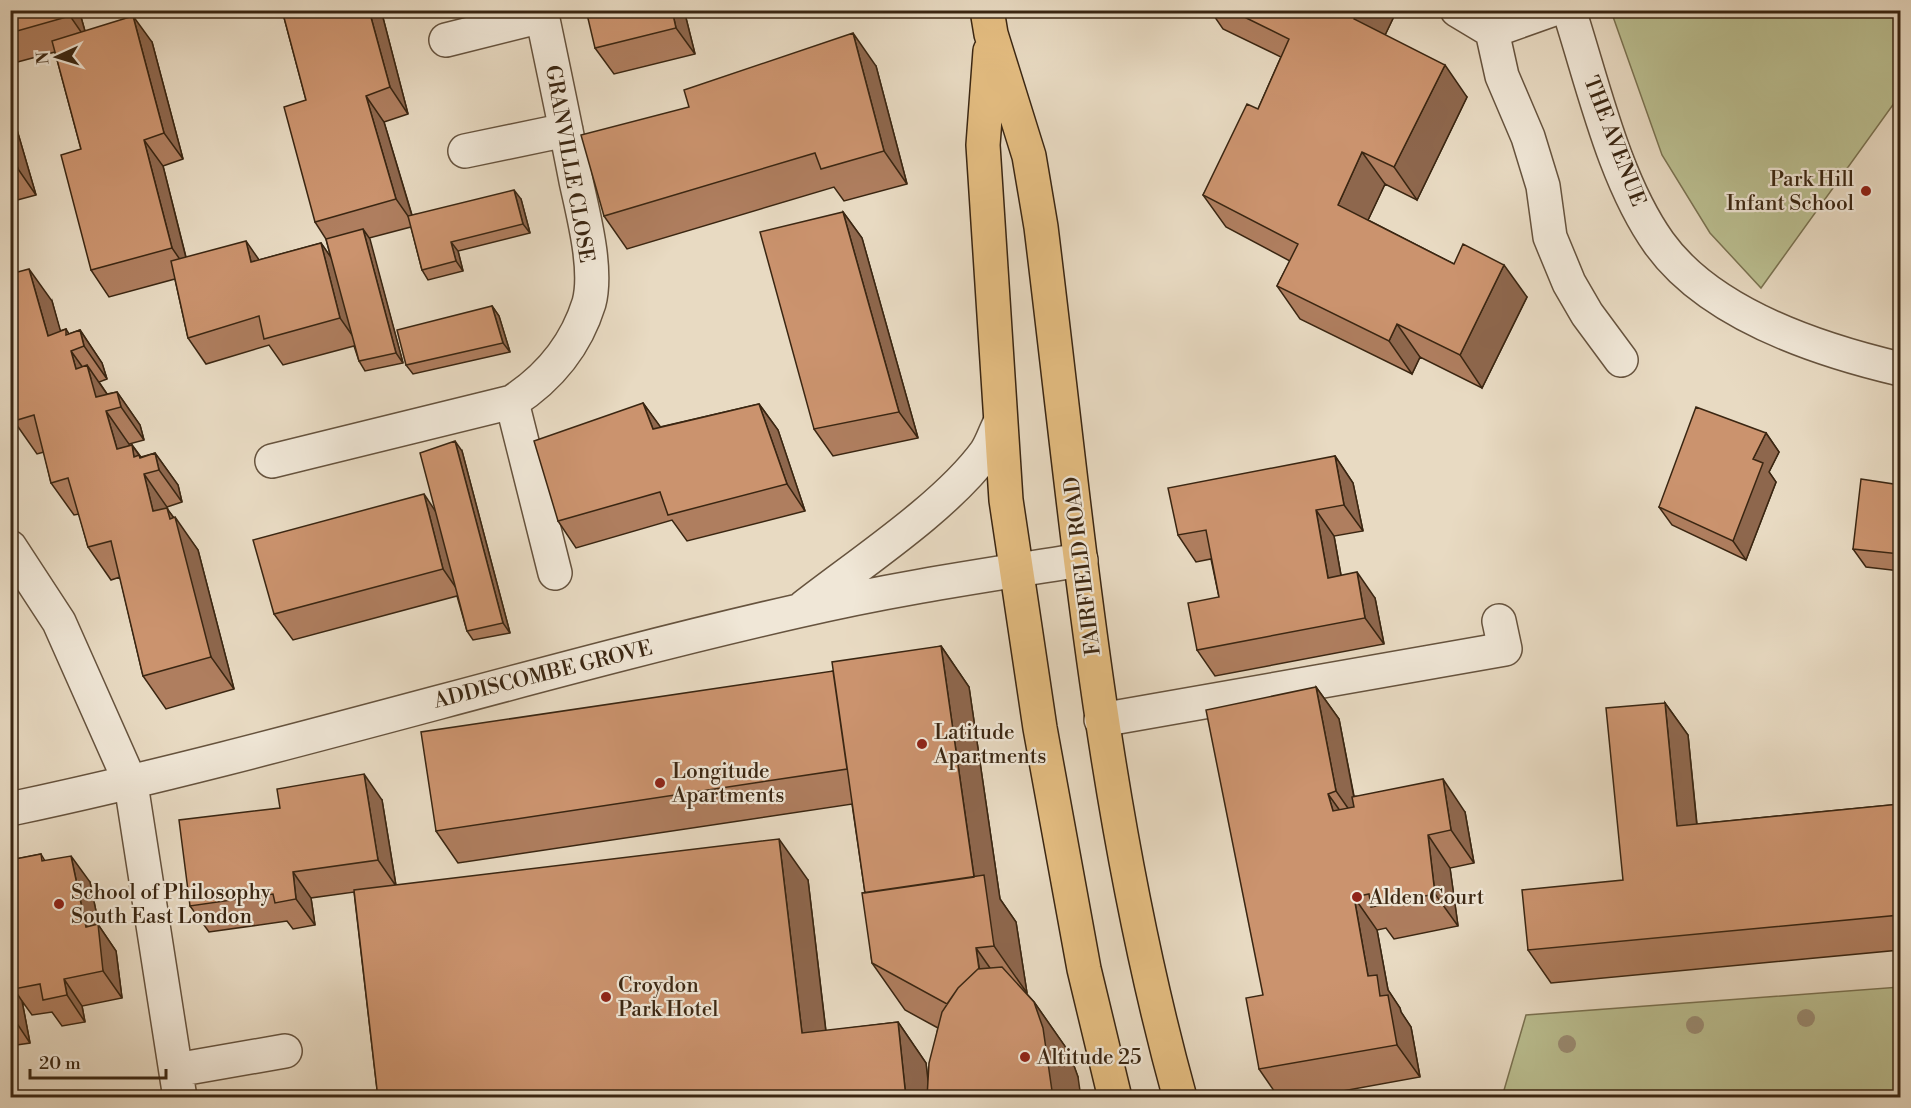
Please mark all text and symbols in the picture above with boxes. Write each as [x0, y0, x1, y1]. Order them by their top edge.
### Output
north arrow [27, 27, 87, 87]
text: N [33, 51, 53, 65]
street label: GRANVILLE CLOSE [539, 63, 599, 265]
street label: THE AVENUE [1577, 72, 1651, 210]
place label: Park Hill Infant School [1726, 167, 1854, 217]
marker: Park Hill Infant School [1859, 184, 1873, 198]
street label: FAIRFIELD ROAD [1059, 475, 1107, 657]
street label: ADDISCOMBE GROVE [430, 635, 655, 715]
place label: Latitude Apartments [933, 720, 1046, 770]
marker: Latitude Apartments [915, 737, 929, 751]
place label: Longitude Apartments [671, 759, 784, 809]
marker: Longitude Apartments [653, 776, 667, 790]
place label: School of Philosophy South East London [71, 880, 272, 930]
place label: Alden Court [1368, 885, 1485, 911]
marker: Alden Court [1350, 890, 1364, 904]
marker: School of Philosophy South East London [52, 897, 66, 911]
place label: Croydon Park Hotel [618, 973, 719, 1023]
marker: Croydon Park Hotel [599, 990, 613, 1004]
scale bar [30, 1042, 166, 1080]
place label: Altitude 25 [1036, 1045, 1142, 1071]
marker: Altitude 25 [1018, 1050, 1032, 1064]
text: 20 m [39, 1052, 81, 1075]

